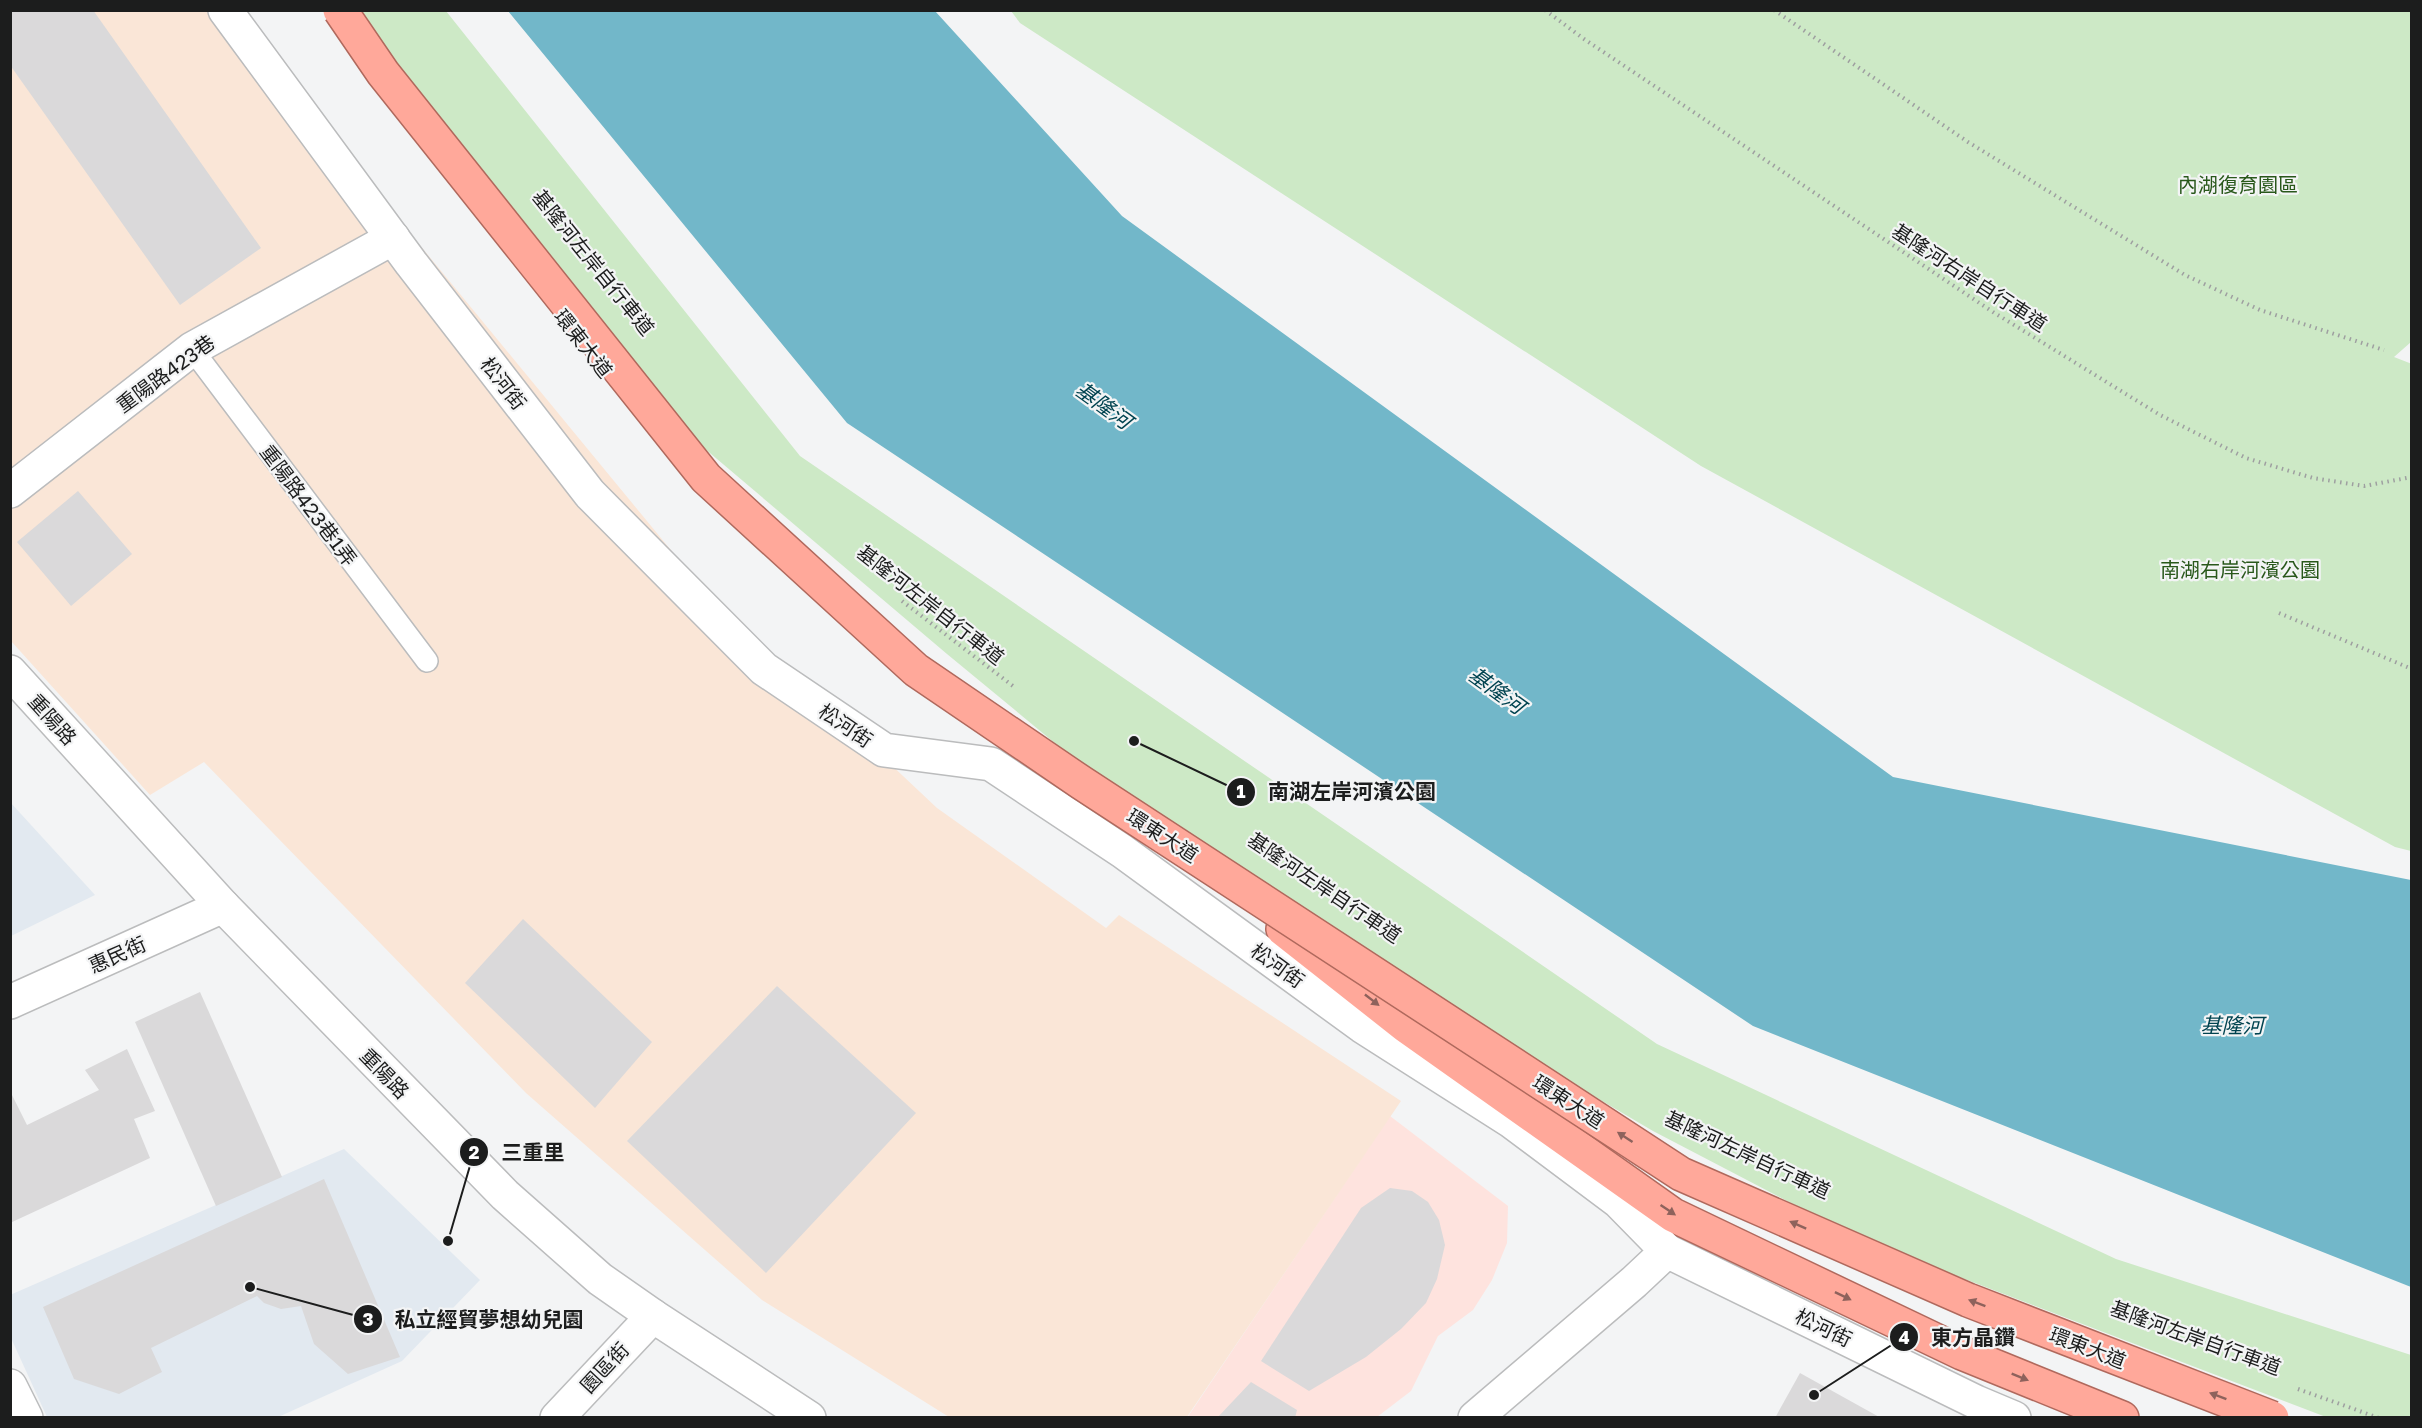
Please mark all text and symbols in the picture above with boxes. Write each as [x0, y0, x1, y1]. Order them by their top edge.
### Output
park label: 內湖復育園區 [2178, 172, 2298, 196]
street label: 基隆河左岸自行車道 [528, 185, 660, 339]
street label: 基隆河右岸自行車道 [1888, 218, 2052, 336]
street label: 環東大道 [550, 304, 618, 382]
street label: 重陽路423巷 [111, 329, 219, 417]
street label: 松河街 [476, 352, 532, 414]
water label: 基隆河 [1071, 376, 1140, 436]
street label: 重陽路423巷1弄 [256, 440, 362, 570]
street label: 基隆河左岸自行車道 [853, 539, 1009, 669]
park label: 南湖右岸河濱公園 [2160, 557, 2320, 581]
water label: 基隆河 [1464, 661, 1533, 721]
street label: 重陽路 [24, 689, 82, 749]
street label: 松河街 [814, 698, 878, 752]
callout: 南湖左岸河濱公園 [1226, 772, 1448, 811]
text: 南湖左岸河濱公園 [1268, 778, 1436, 804]
text: 1 [1236, 780, 1246, 802]
street label: 環東大道 [1123, 803, 1203, 867]
street label: 基隆河左岸自行車道 [1244, 827, 1406, 947]
street label: 惠民街 [85, 931, 149, 977]
street label: 松河街 [1247, 938, 1309, 992]
one-way arrow [1364, 993, 1380, 1006]
water label: 基隆河 [2201, 1012, 2267, 1038]
street label: 重陽路 [356, 1043, 414, 1103]
street label: 環東大道 [1529, 1069, 1609, 1133]
street label: 基隆河左岸自行車道 [1661, 1105, 1835, 1203]
one-way arrow [1617, 1132, 1633, 1143]
callout: 三重里 [459, 1133, 576, 1172]
text: 三重里 [502, 1139, 565, 1165]
text: 2 [469, 1141, 480, 1163]
one-way arrow [1659, 1205, 1676, 1216]
one-way arrow [1790, 1221, 1807, 1230]
one-way arrow [1834, 1291, 1851, 1300]
street label: 基隆河左岸自行車道 [2107, 1295, 2285, 1379]
one-way arrow [1968, 1298, 1986, 1308]
callout: 私立經貿夢想幼兒園 [353, 1300, 596, 1339]
street label: 松河街 [1792, 1303, 1856, 1351]
text: 私立經貿夢想幼兒園 [395, 1306, 584, 1332]
text: 3 [363, 1308, 374, 1330]
callout: 東方晶鑽 [1889, 1318, 2027, 1357]
street label: 環東大道 [2046, 1321, 2130, 1373]
text: 東方晶鑽 [1931, 1324, 2015, 1350]
text: 4 [1898, 1326, 1910, 1348]
street label: 園區街 [575, 1337, 633, 1397]
one-way arrow [2011, 1372, 2029, 1382]
one-way arrow [2208, 1391, 2226, 1401]

